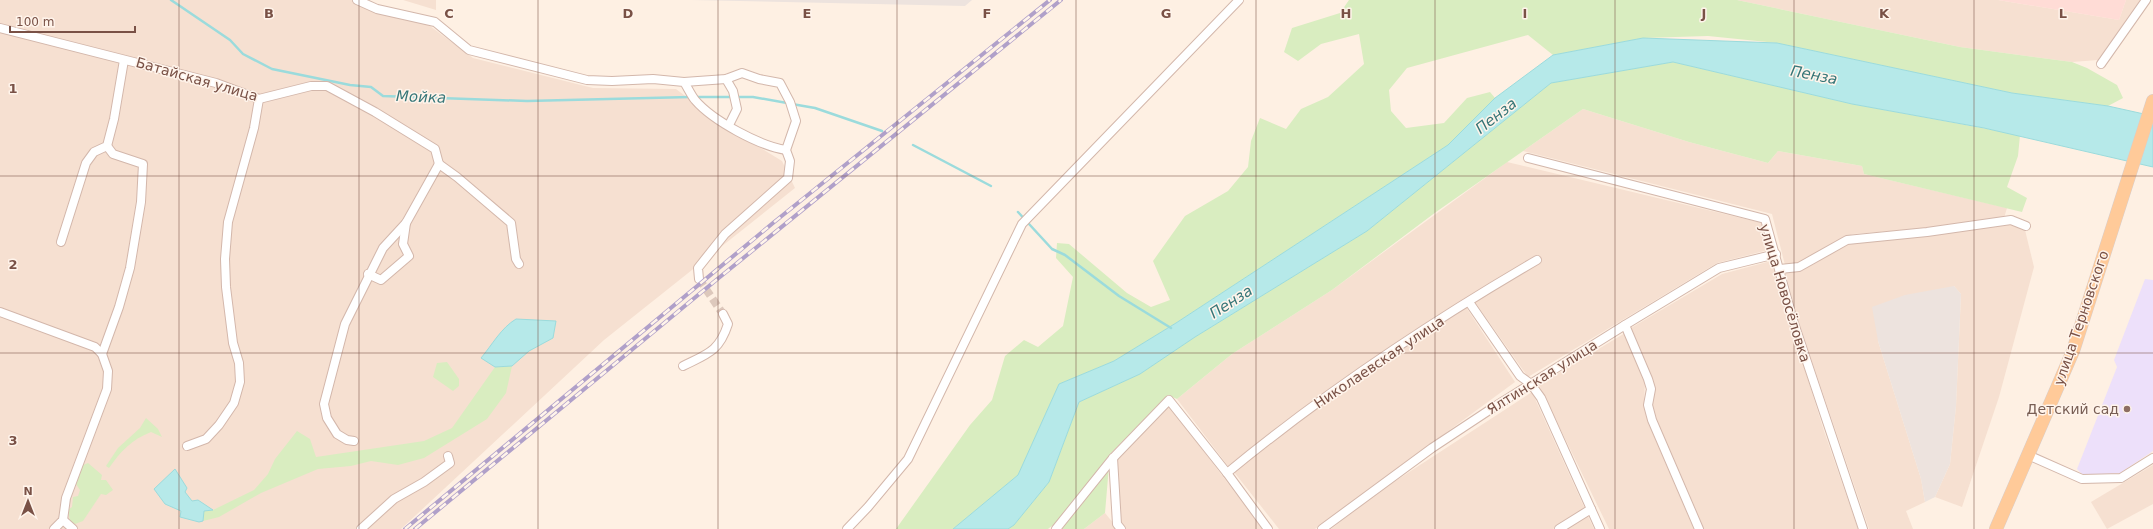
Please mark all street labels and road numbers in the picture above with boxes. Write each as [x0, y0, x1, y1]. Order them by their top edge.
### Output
street label: Батайская улица [134, 54, 260, 104]
street label: улица Новосёловка [1756, 222, 1814, 364]
street label: улица Терновского [2050, 248, 2112, 388]
street label: Николаевская улица [1311, 313, 1447, 411]
street label: Ялтинская улица [1484, 337, 1600, 417]

